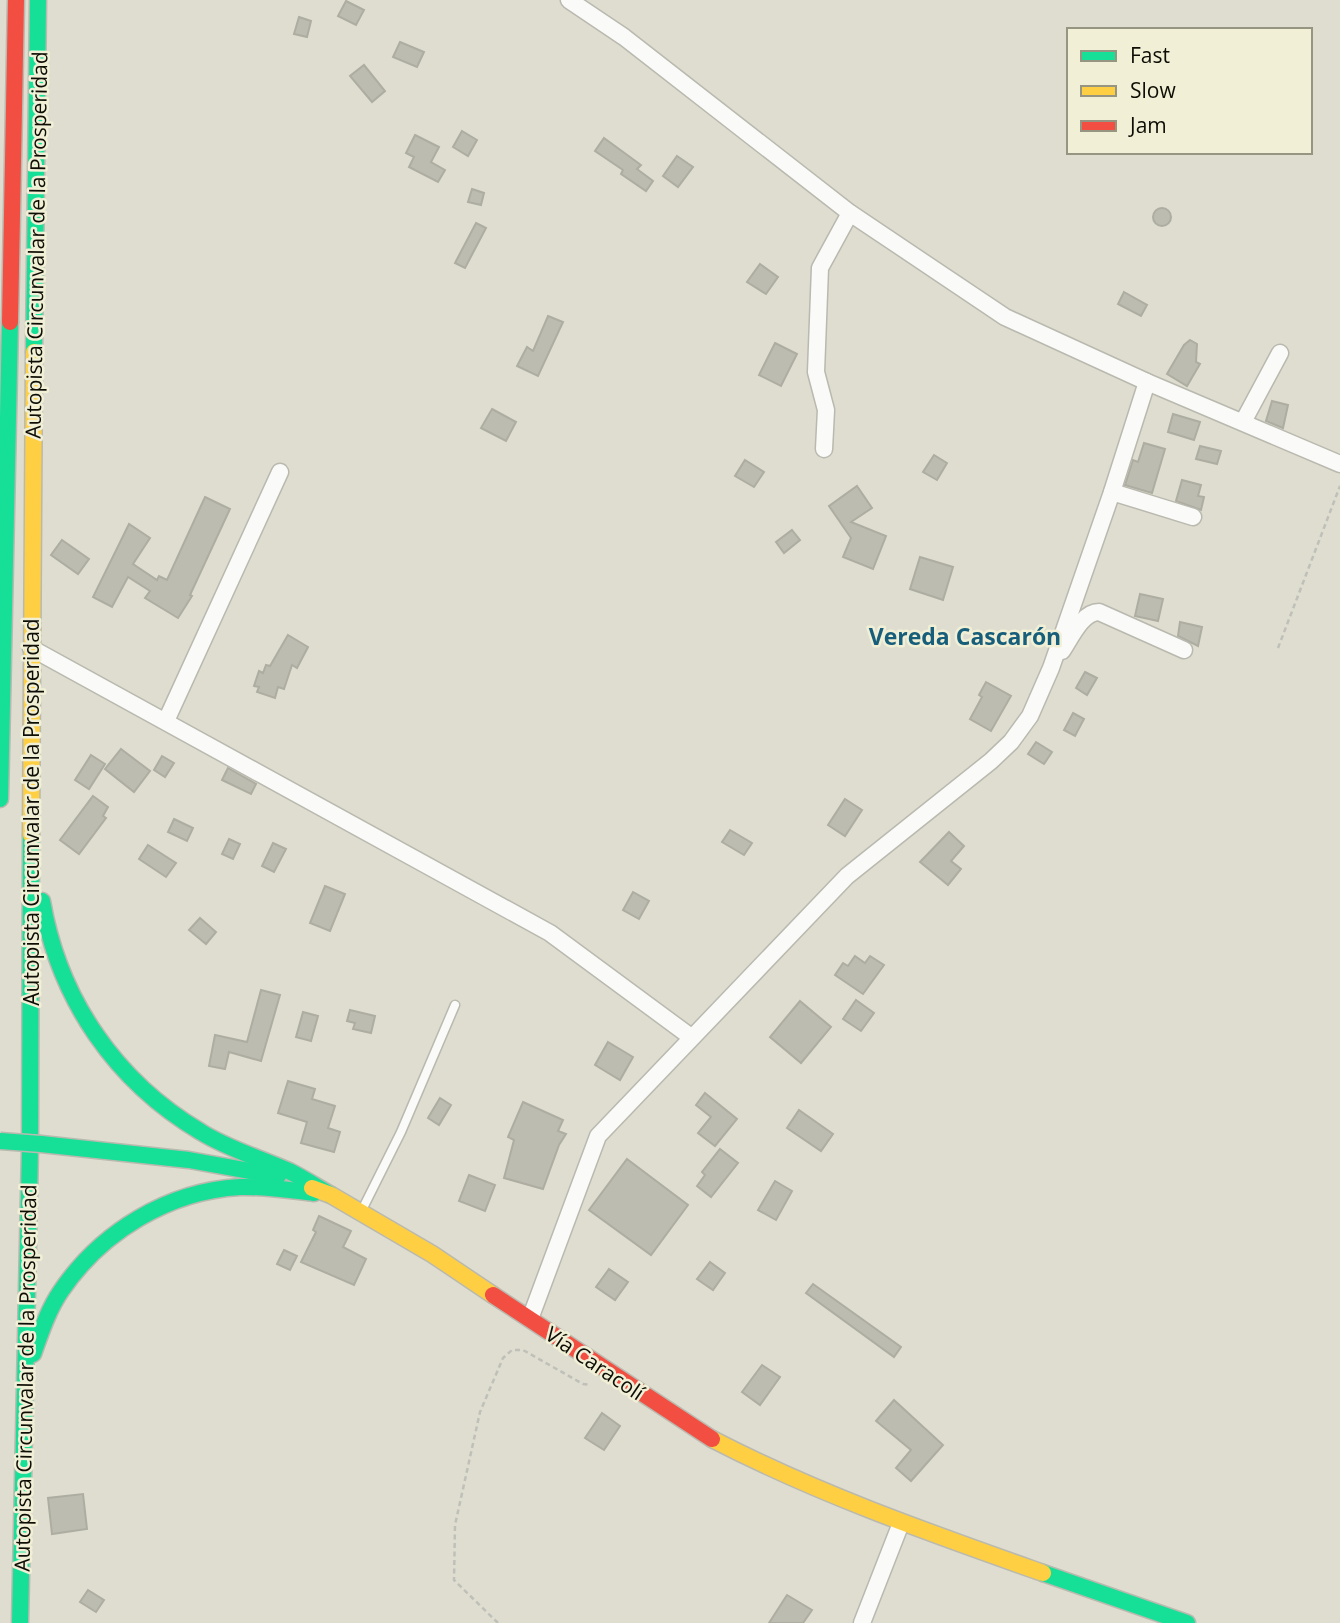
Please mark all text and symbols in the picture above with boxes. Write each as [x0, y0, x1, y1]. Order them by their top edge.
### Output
legend [1067, 28, 1312, 154]
text: Fast [1130, 41, 1170, 69]
street label: Autopista Circunvalar de la Prosperidad [19, 51, 53, 439]
text: Slow [1130, 76, 1176, 104]
text: Jam [1128, 111, 1167, 139]
street label: Autopista Circunvalar de la Prosperidad [17, 618, 45, 1006]
district label: Vereda Cascarón [869, 620, 1061, 652]
street label: Autopista Circunvalar de la Prosperidad [8, 1184, 42, 1572]
street label: Vía Caracolí [540, 1320, 650, 1407]

